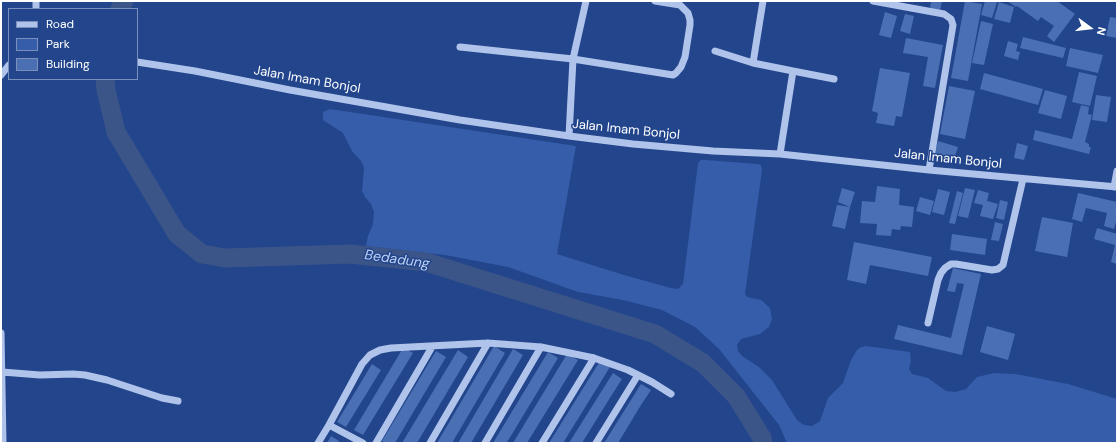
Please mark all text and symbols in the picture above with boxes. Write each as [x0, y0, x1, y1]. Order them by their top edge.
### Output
legend [8, 8, 138, 80]
north arrow [1070, 8, 1110, 48]
text: Road [46, 16, 74, 32]
text: N [1094, 25, 1109, 37]
text: Park [46, 36, 70, 52]
text: Building [46, 56, 90, 72]
street label: Jalan Imam Bonjol [252, 63, 362, 97]
street label: Jalan Imam Bonjol [571, 117, 681, 143]
street label: Jalan Imam Bonjol [893, 146, 1003, 172]
water label: Bedadung [363, 247, 431, 273]

